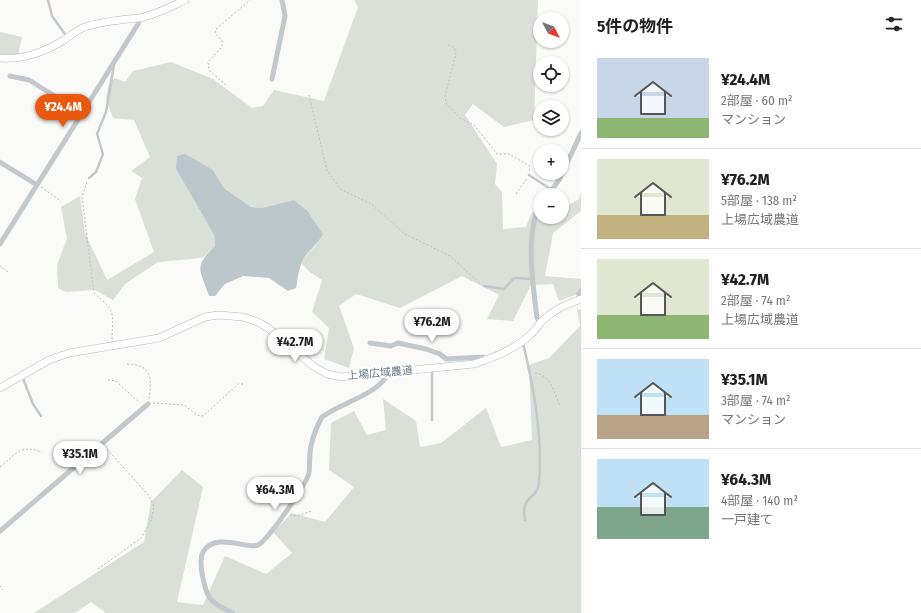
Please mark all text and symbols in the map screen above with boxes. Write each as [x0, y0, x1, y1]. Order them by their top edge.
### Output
north arrow [533, 12, 569, 48]
map controls [533, 12, 569, 224]
icon: filters [883, 13, 905, 35]
text: 5件の物件 [597, 16, 673, 37]
button: locate [533, 56, 569, 92]
text: ¥24.4M [721, 69, 770, 90]
icon: home [629, 74, 677, 122]
text: 2部屋 · 60 m² [721, 93, 793, 108]
pin: ¥24.4M [30, 94, 96, 128]
text: ¥24.4M [44, 99, 82, 114]
button: layers [533, 100, 569, 136]
text: マンション [721, 112, 786, 127]
button: + [533, 144, 569, 180]
text: ¥76.2M [721, 169, 770, 190]
icon: home [629, 175, 677, 223]
button: − [533, 188, 569, 224]
text: 5部屋 · 138 m² [721, 193, 797, 208]
text: 上場広域農道 [721, 212, 799, 227]
text: ¥42.7M [721, 269, 769, 290]
icon: home [629, 275, 677, 323]
text: 2部屋 · 74 m² [721, 293, 790, 308]
pin: ¥76.2M [399, 309, 465, 343]
text: 上場広域農道 [721, 312, 799, 327]
text: ¥76.2M [413, 314, 451, 329]
pin: ¥42.7M [262, 329, 328, 363]
text: ¥42.7M [277, 334, 313, 349]
street label: 上場広域農道 [347, 364, 413, 382]
text: ¥35.1M [721, 369, 768, 390]
icon: home [629, 375, 677, 423]
text: 3部屋 · 74 m² [721, 393, 791, 408]
text: マンション [721, 412, 786, 427]
pin: ¥35.1M [47, 441, 113, 475]
text: ¥35.1M [62, 446, 98, 461]
text: ¥64.3M [721, 469, 771, 490]
icon: home [629, 475, 677, 523]
pin: ¥64.3M [242, 477, 308, 511]
text: ¥64.3M [256, 482, 294, 497]
text: 4部屋 · 140 m² [721, 493, 798, 508]
text: 一戸建て [721, 512, 773, 527]

